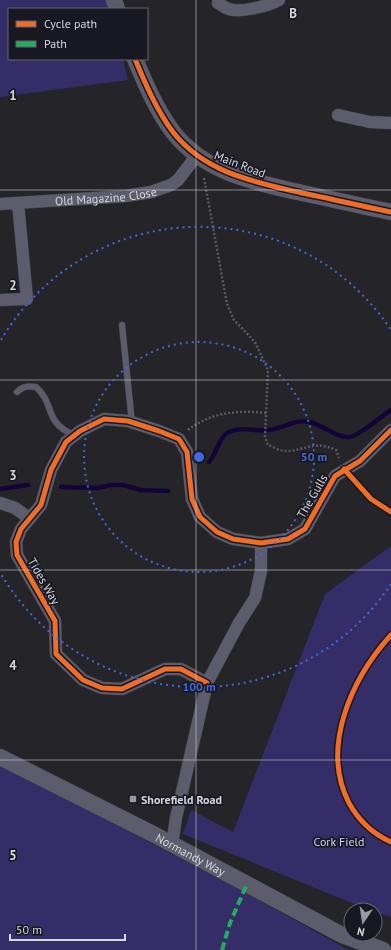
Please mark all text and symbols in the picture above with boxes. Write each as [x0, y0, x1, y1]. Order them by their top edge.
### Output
text: B [289, 5, 297, 22]
legend [8, 8, 148, 60]
text: Cycle path [44, 16, 97, 31]
text: Path [44, 36, 67, 51]
text: 1 [9, 87, 17, 104]
street label: Main Road [212, 147, 268, 181]
street label: Old Magazine Close [55, 183, 158, 208]
text: 2 [9, 277, 17, 294]
text: 50 m [301, 449, 327, 464]
centre of rings [192, 450, 206, 464]
text: 3 [9, 467, 17, 484]
street label: The Gulls [293, 471, 331, 521]
street label: Tides Way [25, 555, 64, 607]
text: 4 [9, 657, 17, 674]
text: 100 m [182, 679, 216, 694]
place label: Shorefield Road [141, 792, 222, 807]
marker: Shorefield Road [128, 794, 138, 804]
street label: Normandy Way [153, 829, 228, 879]
park label: Cork Field [313, 834, 365, 849]
text: 5 [9, 847, 17, 864]
north arrow [343, 902, 383, 942]
scale bar [10, 916, 125, 942]
text: 50 m [16, 922, 42, 937]
text: N [356, 924, 366, 939]

